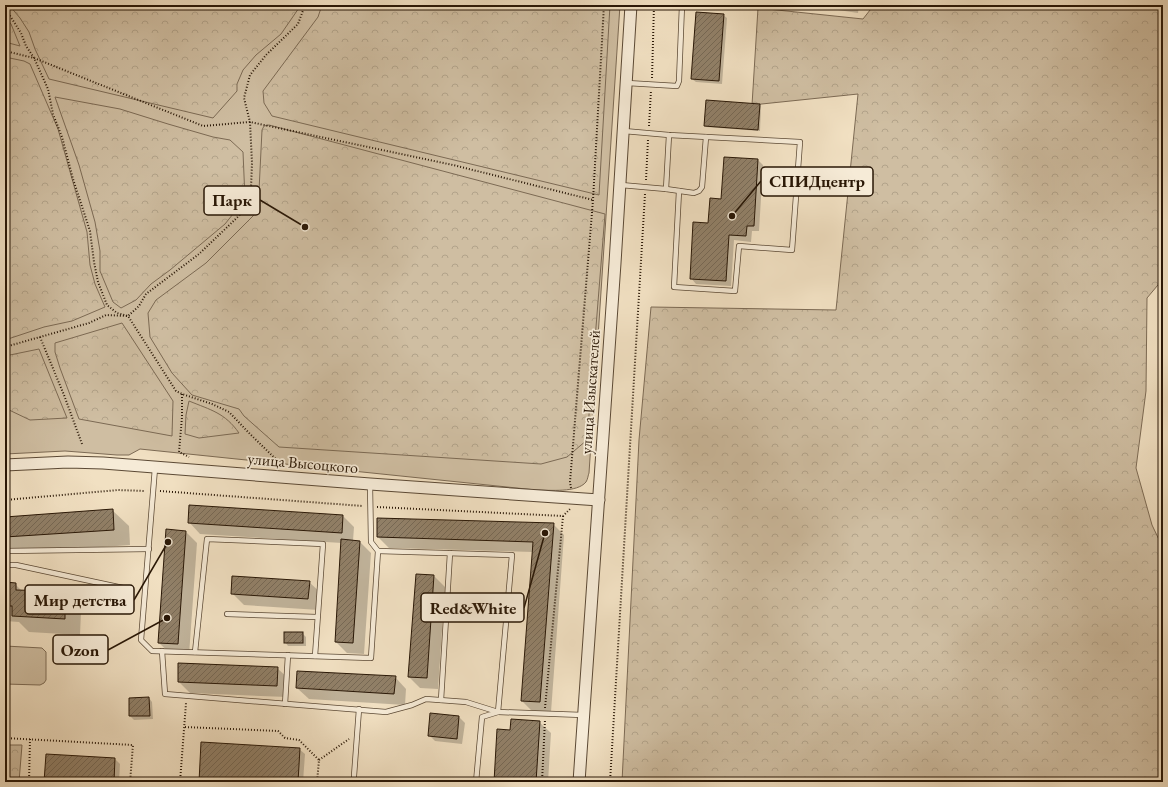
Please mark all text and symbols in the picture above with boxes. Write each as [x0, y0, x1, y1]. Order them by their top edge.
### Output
callout: СПИДцентр [761, 167, 873, 196]
text: СПИДцентр [769, 170, 865, 192]
callout: Парк [204, 186, 260, 215]
text: Парк [212, 189, 252, 211]
street label: улица Изыскателей [575, 329, 605, 455]
street label: улица Высоцкого [247, 448, 359, 478]
callout: Мир детства [25, 585, 134, 614]
text: Мир детства [34, 589, 127, 611]
callout: Red&White [421, 593, 524, 622]
text: Red&White [430, 597, 516, 619]
callout: Ozon [53, 635, 108, 664]
text: Ozon [61, 639, 100, 661]

